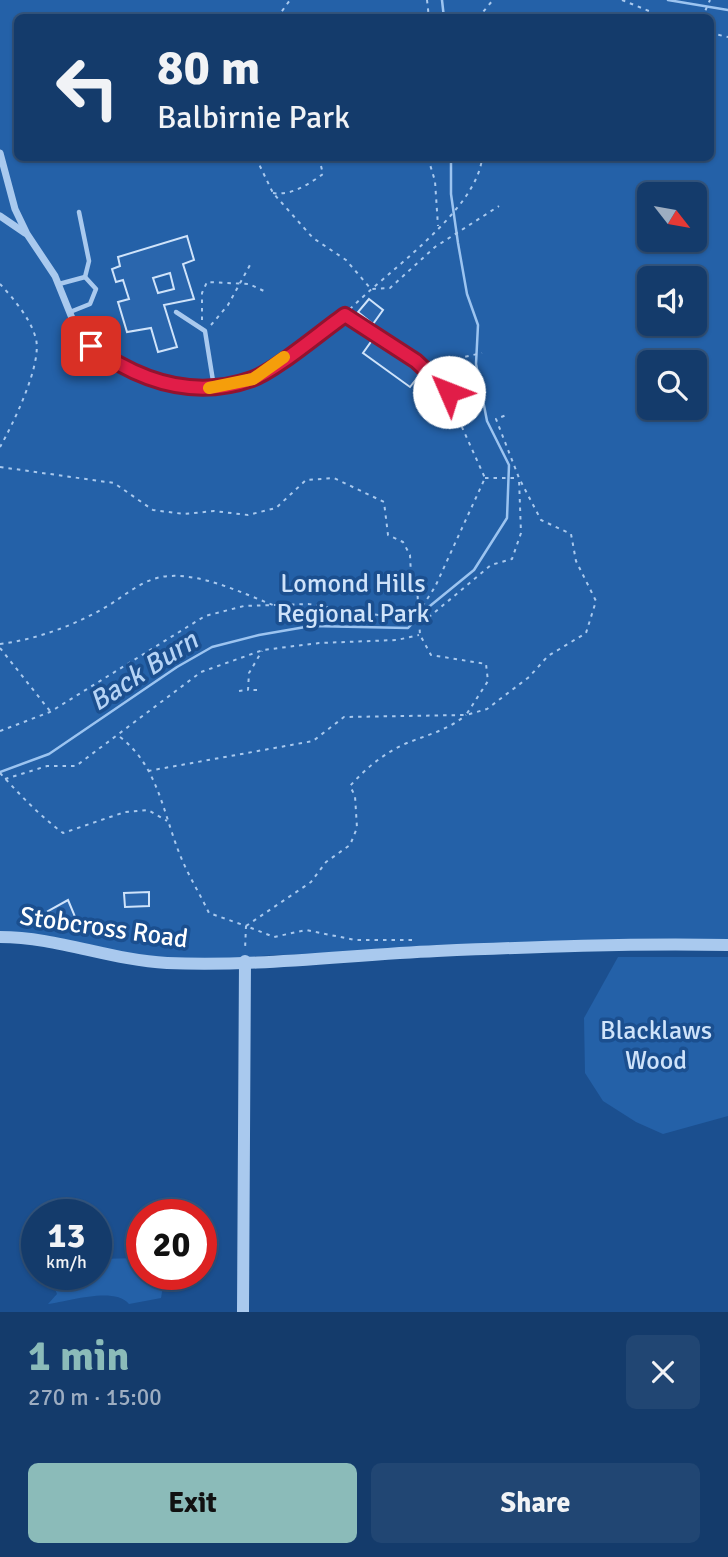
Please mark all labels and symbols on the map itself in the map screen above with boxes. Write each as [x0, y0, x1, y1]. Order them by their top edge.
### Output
north arrow [637, 182, 707, 252]
pin [61, 316, 121, 376]
position arrow [412, 355, 486, 429]
park label: Lomond Hills Regional Park [276, 568, 430, 630]
water label: Back Burn [83, 623, 205, 718]
street label: Stobcross Road [18, 900, 190, 956]
park label: Blacklaws Wood [600, 1015, 712, 1077]
speed limit sign: 20 [126, 1199, 217, 1290]

